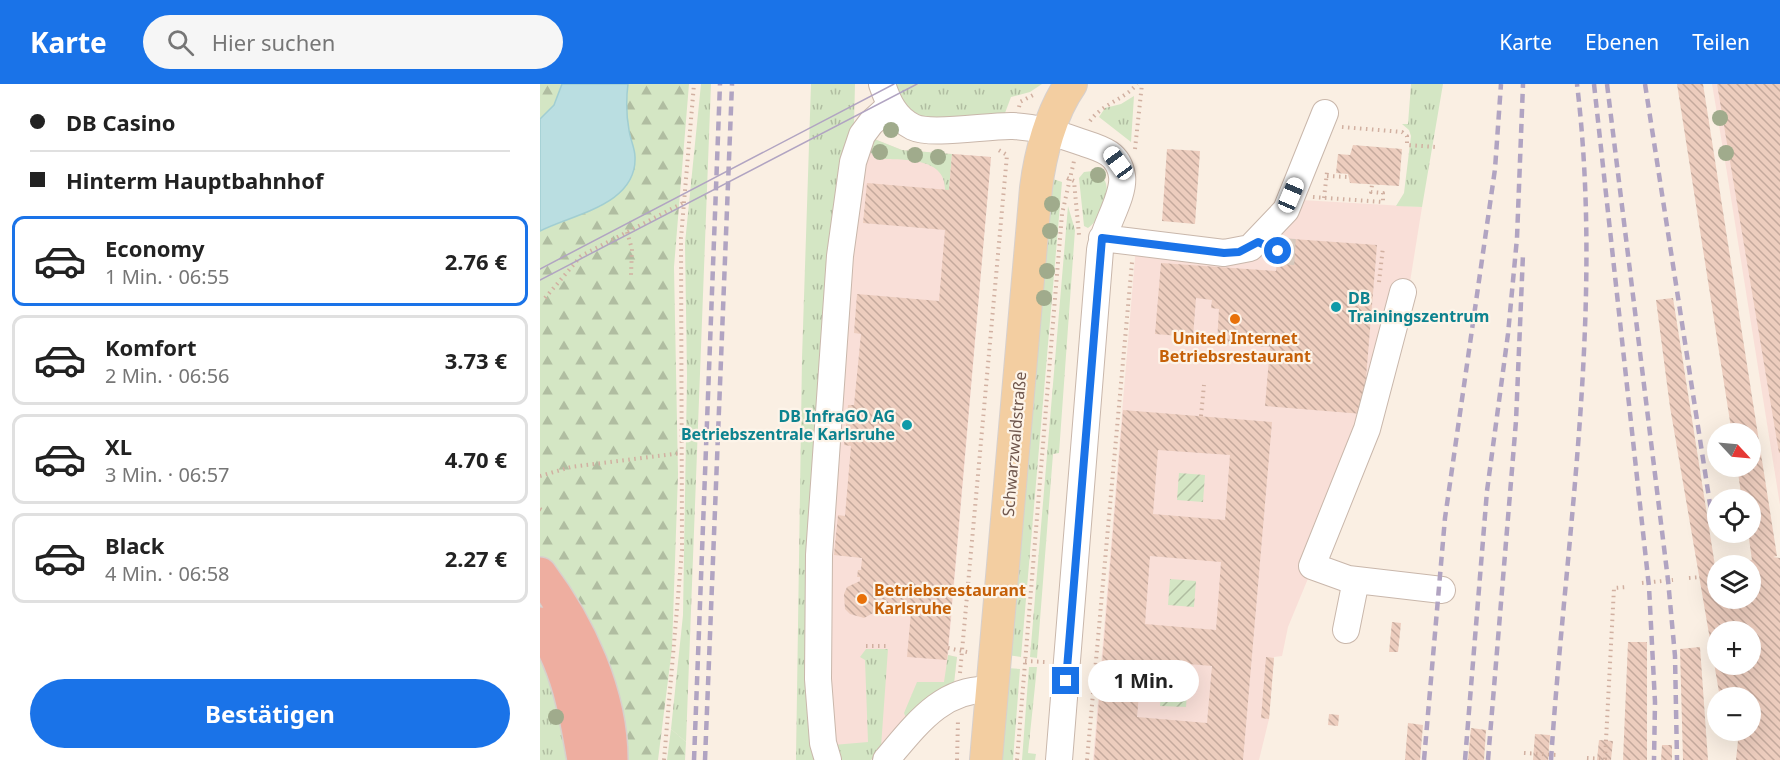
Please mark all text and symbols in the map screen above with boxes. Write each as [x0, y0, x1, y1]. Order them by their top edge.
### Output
search box [143, 15, 563, 69]
text: Karte [30, 23, 107, 61]
icon: search [164, 26, 197, 59]
text: Hier suchen [212, 27, 335, 57]
text: Karte [1499, 28, 1552, 56]
text: Ebenen [1585, 28, 1659, 56]
text: Teilen [1692, 28, 1750, 56]
text: DB Casino [66, 107, 175, 137]
car [1100, 143, 1136, 183]
text: Hinterm Hauptbahnhof [66, 165, 323, 195]
car [1276, 175, 1306, 215]
text: Economy [105, 233, 204, 263]
icon: car [33, 234, 87, 288]
route start [1264, 237, 1291, 264]
text: 2.76 € [445, 246, 507, 276]
text: 1 Min. · 06:55 [105, 263, 230, 290]
place label: DB Trainingszentrum [1348, 287, 1489, 327]
marker: DB Trainingszentrum [1329, 300, 1343, 314]
marker: United Internet Betriebsrestaurant [1228, 312, 1242, 326]
place label: United Internet Betriebsrestaurant [1159, 327, 1311, 367]
text: Komfort [105, 332, 196, 362]
icon: car [33, 333, 87, 387]
text: 3.73 € [445, 345, 507, 375]
text: 2 Min. · 06:56 [105, 362, 230, 389]
street label: Schwarzwaldstraße [997, 371, 1031, 517]
place label: DB InfraGO AG Betriebszentrale Karlsruhe [681, 405, 895, 445]
marker: DB InfraGO AG Betriebszentrale Karlsruhe [900, 418, 914, 432]
north arrow [1707, 423, 1761, 477]
map controls [1707, 423, 1761, 741]
text: XL [105, 431, 132, 461]
icon: car [33, 432, 87, 486]
text: 4.70 € [445, 444, 507, 474]
text: 3 Min. · 06:57 [105, 461, 230, 488]
button: locate [1707, 489, 1761, 543]
text: Black [105, 530, 164, 560]
icon: car [33, 531, 87, 585]
text: 2.27 € [445, 543, 507, 573]
button: layers [1707, 555, 1761, 609]
text: 4 Min. · 06:58 [105, 560, 230, 587]
place label: Betriebsrestaurant Karlsruhe [874, 579, 1026, 619]
marker: Betriebsrestaurant Karlsruhe [855, 592, 869, 606]
button: + [1707, 621, 1761, 675]
callout: 1 Min. [1087, 660, 1198, 702]
route end [1052, 667, 1079, 694]
text: 1 Min. [1113, 667, 1174, 694]
button: Bestätigen [30, 679, 510, 748]
button: − [1707, 687, 1761, 741]

